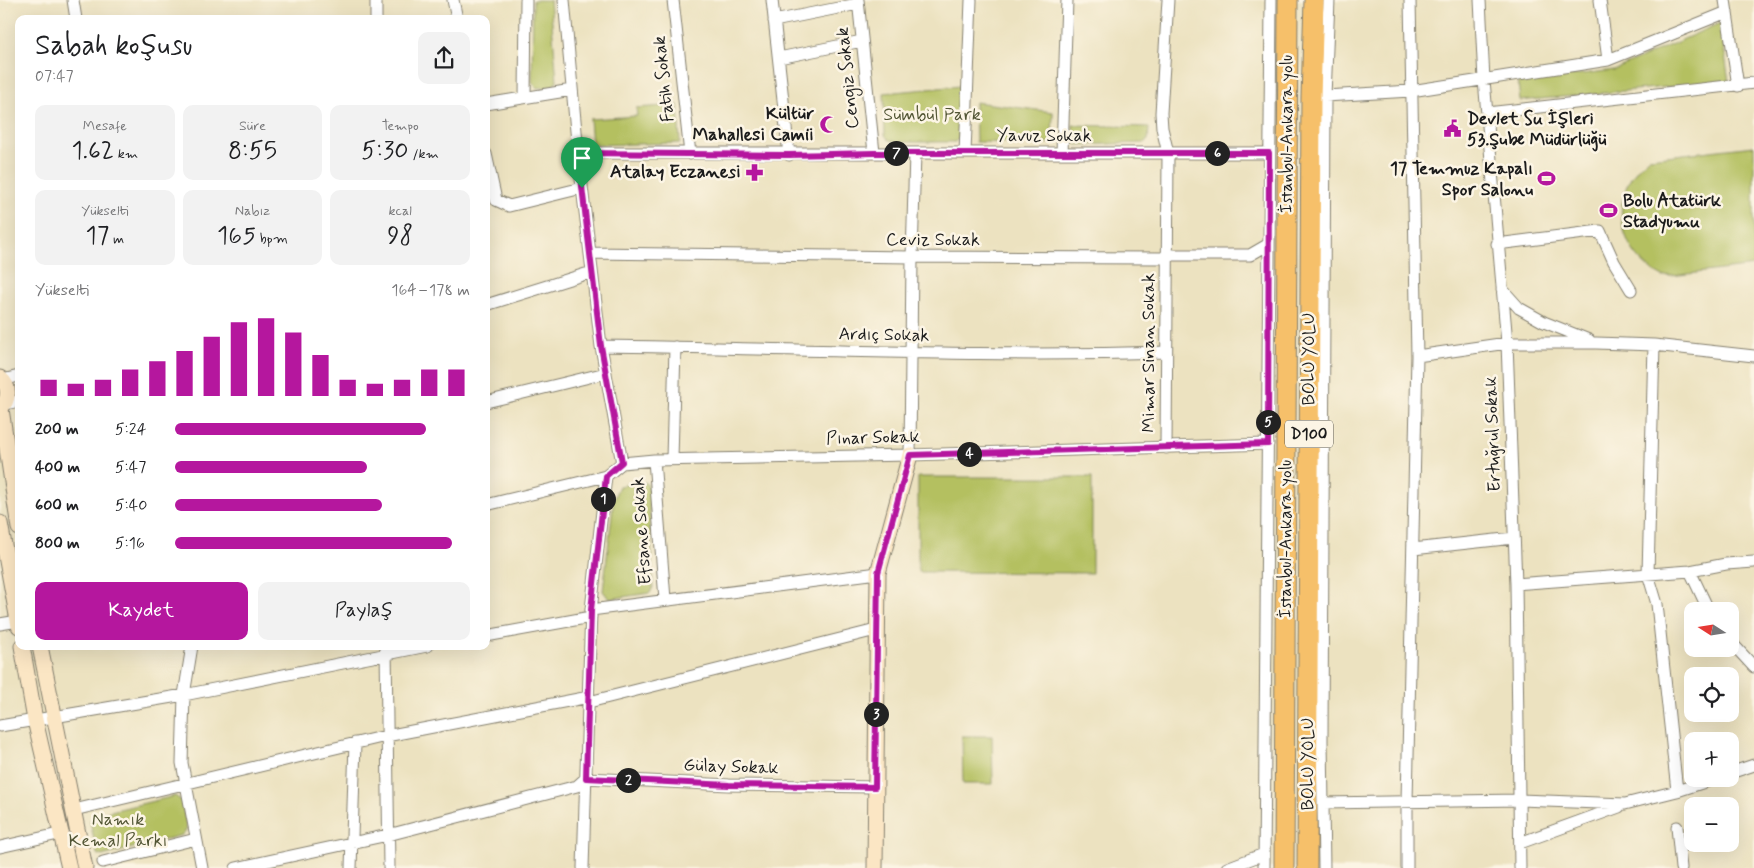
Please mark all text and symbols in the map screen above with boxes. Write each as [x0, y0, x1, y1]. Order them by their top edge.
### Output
street label: Cengiz Sokak [831, 26, 866, 130]
text: Sabah koşusu [35, 28, 193, 65]
button: share [418, 32, 470, 84]
street label: Fatih Sokak [648, 35, 680, 123]
street label: İstanbul-Ankara yolu [1275, 55, 1299, 213]
text: 07:47 [35, 66, 74, 87]
place label: Kültür Mahallesi Camii [693, 102, 814, 147]
park label: Sümbül Park [883, 103, 981, 127]
place label: Devlet Su İşleri 53.Şube Müdürlüğü [1467, 107, 1606, 152]
mosque icon: Kültür Mahallesi Camii [818, 114, 838, 134]
text: Mesafe [83, 117, 127, 135]
text: Süre [239, 117, 266, 135]
text: Tempo [382, 117, 419, 135]
public building icon: Devlet Su İşleri 53.Şube Müdürlüğü [1443, 119, 1463, 139]
street label: Yavuz Sokak [996, 124, 1092, 148]
text: 1.62 [72, 135, 114, 168]
text: 8:55 [228, 135, 277, 168]
text: 5:30 [361, 135, 409, 168]
pin [561, 137, 603, 188]
pin: 7 [884, 140, 908, 166]
pin: 6 [1204, 140, 1230, 166]
icon: arrive [568, 144, 596, 172]
text: 7 [892, 144, 901, 162]
text: 6 [1214, 144, 1221, 162]
text: km [114, 145, 138, 163]
text: /km [409, 145, 439, 163]
place label: 17 Temmuz Kapalı Spor Salonu [1390, 157, 1533, 202]
place label: Atalay Eczanesi [610, 160, 741, 184]
pharmacy icon: Atalay Eczanesi [745, 162, 765, 182]
sports icon: 17 Temmuz Kapalı Spor Salonu [1537, 169, 1557, 189]
place label: Bolu Atatürk Stadyumu [1623, 189, 1722, 234]
sports icon: Bolu Atatürk Stadyumu [1599, 201, 1619, 221]
text: Yükselti [81, 202, 129, 220]
text: Nabız [235, 202, 270, 220]
text: kcal [388, 202, 412, 220]
text: 17 [85, 220, 109, 253]
text: 165 [217, 220, 256, 253]
text: 98 [387, 220, 413, 253]
street label: Ceviz Sokak [886, 228, 980, 252]
text: m [109, 230, 124, 248]
text: bpm [256, 230, 288, 248]
street label: Mimar Sinan Sokak [1137, 273, 1161, 433]
text: Yükselti [35, 280, 89, 301]
text: 164–178 m [391, 280, 470, 301]
street label: BOLU YOLU [1297, 312, 1321, 406]
street label: Ardıç Sokak [838, 322, 930, 348]
street label: Ertuğrul Sokak [1479, 376, 1507, 492]
pin: 5 [1256, 410, 1280, 434]
text: 5 [1264, 413, 1273, 431]
text: 200 m [35, 419, 79, 440]
text: 5:24 [115, 419, 146, 440]
road number: D100 [1285, 420, 1333, 448]
street label: Pınar Sokak [826, 425, 920, 451]
pin: 4 [956, 442, 982, 466]
text: 4 [965, 445, 974, 463]
text: 400 m [35, 457, 80, 478]
text: 5:47 [115, 457, 146, 478]
street label: İstanbul-Ankara yolu [1274, 460, 1298, 618]
street label: Efsane Sokak [626, 476, 658, 586]
pin: 1 [590, 486, 616, 512]
text: 1 [600, 490, 607, 508]
text: 600 m [35, 495, 79, 516]
text: 5:40 [115, 495, 147, 516]
text: 800 m [35, 533, 80, 554]
text: 5:16 [115, 533, 145, 554]
button: Kaydet [35, 582, 248, 640]
button: Paylaş [258, 582, 470, 640]
north arrow [1684, 602, 1739, 658]
map controls [1684, 602, 1739, 852]
button: locate [1684, 667, 1739, 722]
pin: 3 [864, 702, 888, 726]
text: 3 [873, 705, 880, 723]
street label: BOLU YOLU [1296, 717, 1320, 811]
button: + [1684, 732, 1739, 787]
street label: Gülay Sokak [683, 753, 779, 781]
pin: 2 [616, 768, 640, 792]
text: 2 [625, 771, 632, 789]
button: − [1684, 797, 1739, 852]
park label: Namık Kemal Parkı [69, 808, 167, 853]

